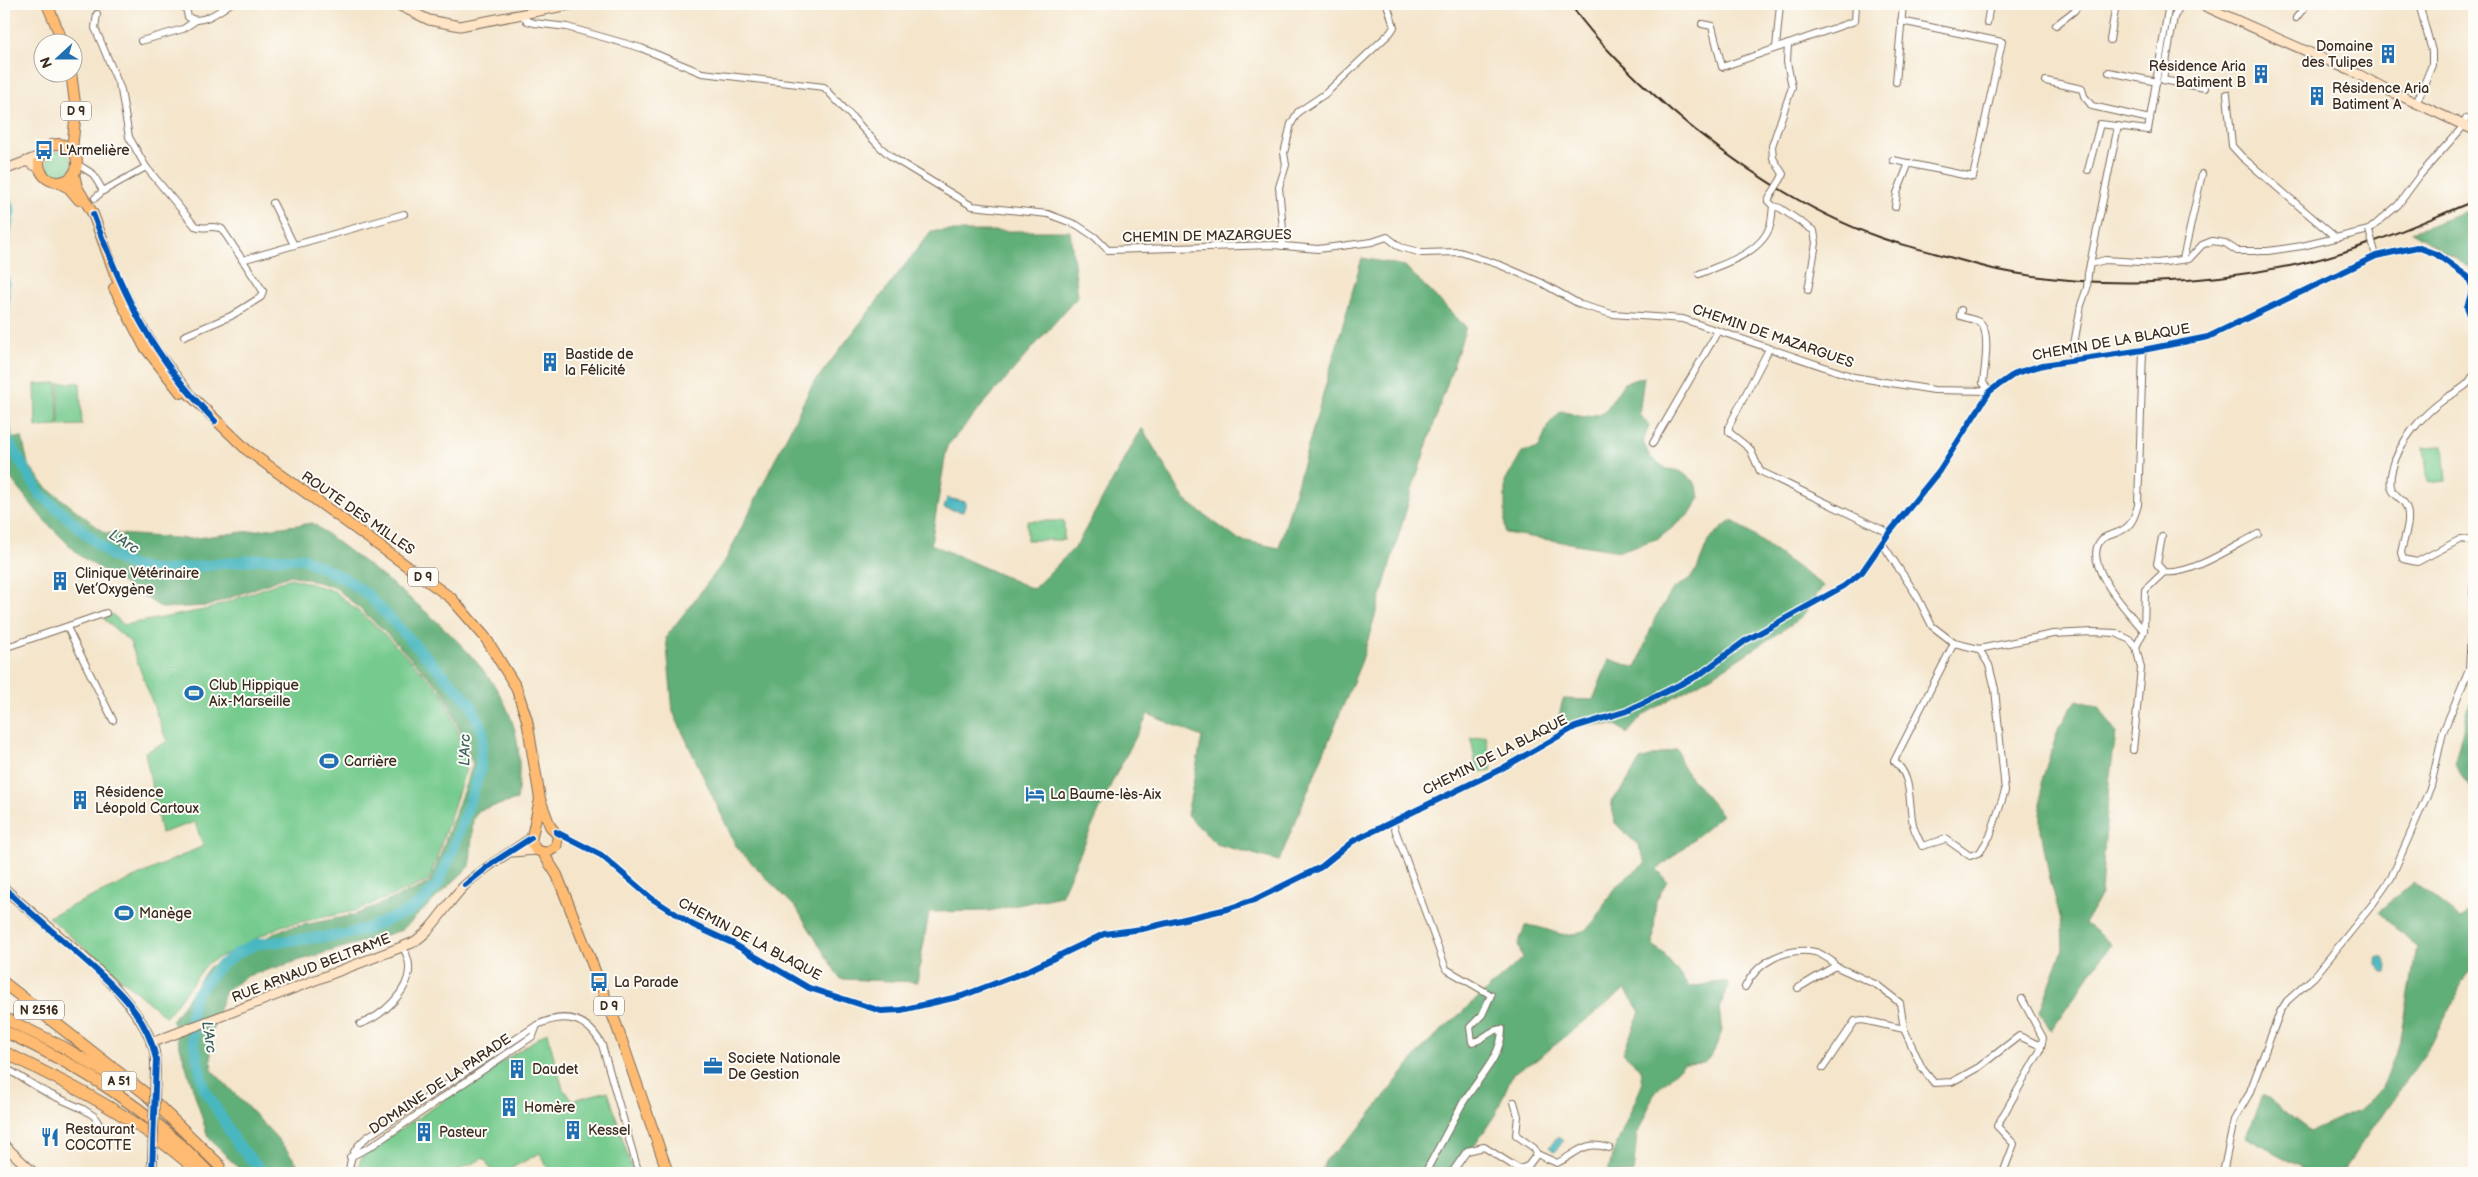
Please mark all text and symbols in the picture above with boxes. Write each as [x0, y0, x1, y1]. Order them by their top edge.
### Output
north arrow [32, 32, 82, 82]
place label: Domaine des Tulipes [2301, 38, 2373, 71]
building icon: Domaine des Tulipes [2377, 43, 2399, 65]
text: N [37, 55, 56, 70]
place label: Résidence Aria Batiment B [2149, 58, 2246, 91]
building icon: Résidence Aria Batiment B [2250, 63, 2272, 85]
place label: Résidence Aria Batiment A [2332, 80, 2429, 113]
building icon: Résidence Aria Batiment A [2306, 85, 2328, 107]
road number: D 9 [61, 102, 91, 120]
bus stop icon: L'Armelière [33, 139, 55, 161]
place label: L'Armelière [59, 142, 130, 159]
street label: CHEMIN DE MAZARGUES [1122, 226, 1292, 246]
street label: CHEMIN DE MAZARGUES [1690, 300, 1856, 372]
street label: CHEMIN DE LA BLAQUE [2031, 320, 2191, 364]
place label: Bastide de la Félicité [565, 346, 633, 379]
building icon: Bastide de la Félicité [539, 351, 561, 373]
street label: ROUTE DES MILLES [298, 468, 418, 558]
water label: L'Arc [105, 525, 143, 559]
place label: Clinique Vétérinaire Vet’Oxygène [75, 565, 199, 598]
road number: D 9 [408, 568, 438, 586]
building icon: Clinique Vétérinaire Vet’Oxygène [49, 570, 71, 592]
place label: Club Hippique Aix-Marseille [209, 677, 299, 710]
sports icon: Club Hippique Aix-Marseille [183, 682, 205, 704]
street label: CHEMIN DE LA BLAQUE [1420, 711, 1570, 799]
water label: L'Arc [455, 734, 475, 766]
sports icon: Carrière [318, 750, 340, 772]
place label: Carrière [344, 753, 397, 770]
hotel icon: La Baume-lès-Aix [1024, 783, 1046, 805]
place label: Résidence Léopold Cartoux [95, 784, 199, 817]
place label: La Baume-lès-Aix [1050, 786, 1162, 803]
building icon: Résidence Léopold Cartoux [69, 789, 91, 811]
street label: CHEMIN DE LA BLAQUE [675, 894, 825, 984]
sports icon: Manège [113, 902, 135, 924]
place label: Manège [139, 905, 192, 922]
street label: RUE ARNAUD BELTRAME [229, 930, 393, 1006]
bus stop icon: La Parade [588, 971, 610, 993]
place label: La Parade [614, 974, 679, 991]
road number: D 9 [594, 996, 624, 1016]
road number: N 2516 [14, 1000, 64, 1020]
water label: L'Arc [197, 1020, 221, 1054]
street label: DOMAINE DE LA PARADE [366, 1030, 514, 1138]
place label: Societe Nationale De Gestion [728, 1050, 841, 1083]
office icon: Societe Nationale De Gestion [702, 1055, 724, 1077]
building icon: Daudet [506, 1058, 528, 1080]
place label: Daudet [532, 1061, 579, 1078]
road number: A 51 [102, 1072, 136, 1090]
building icon: Homère [498, 1096, 520, 1118]
place label: Homère [524, 1099, 575, 1116]
building icon: Kessel [562, 1119, 584, 1141]
place label: Restaurant COCOTTE [65, 1121, 135, 1154]
building icon: Pasteur [413, 1121, 435, 1143]
place label: Kessel [588, 1122, 630, 1139]
place label: Pasteur [439, 1124, 488, 1141]
restaurant icon: Restaurant COCOTTE [39, 1126, 61, 1148]

